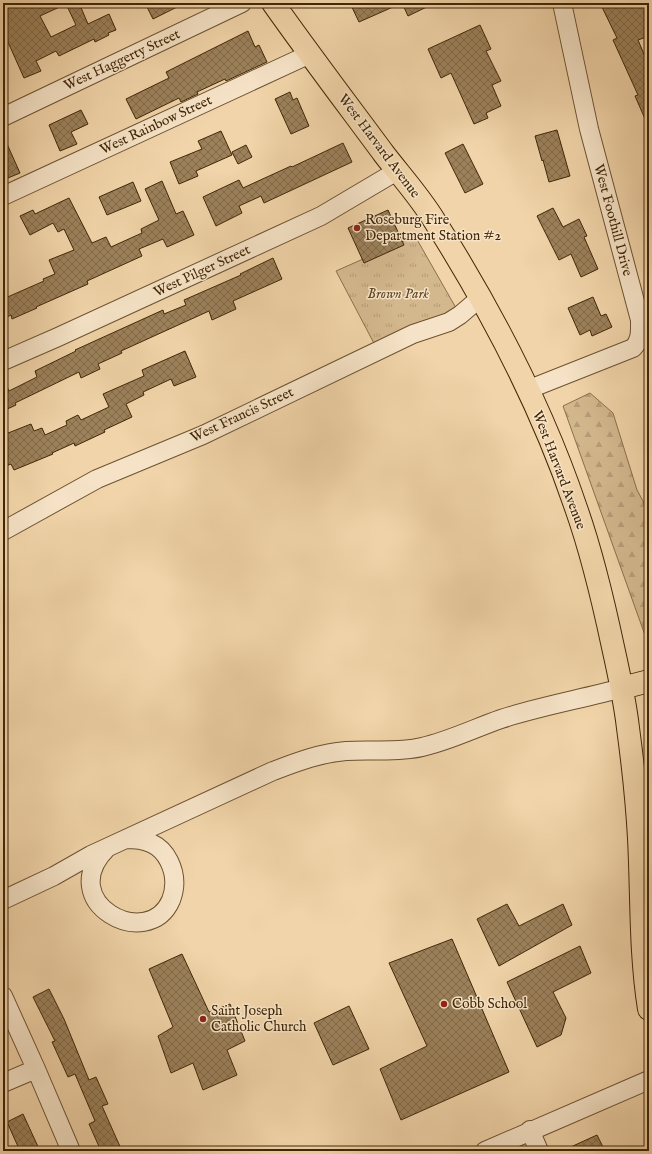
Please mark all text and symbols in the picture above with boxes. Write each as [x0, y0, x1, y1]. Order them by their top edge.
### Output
street label: West Haggerty Street [61, 25, 183, 95]
street label: West Harvard Avenue [334, 90, 424, 202]
street label: West Rainbow Street [97, 91, 215, 159]
street label: West Foothill Drive [589, 162, 637, 278]
place label: Roseburg Fire Department Station #2 [365, 211, 501, 245]
marker: Roseburg Fire Department Station #2 [352, 223, 362, 233]
street label: West Pilger Street [151, 241, 253, 301]
park label: Brown Park [367, 285, 429, 303]
street label: West Francis Street [188, 383, 297, 447]
street label: West Harvard Avenue [528, 408, 590, 532]
place label: Cobb School [452, 995, 527, 1013]
marker: Cobb School [439, 999, 449, 1009]
place label: Saint Joseph Catholic Church [211, 1002, 307, 1036]
marker: Saint Joseph Catholic Church [198, 1014, 208, 1024]

